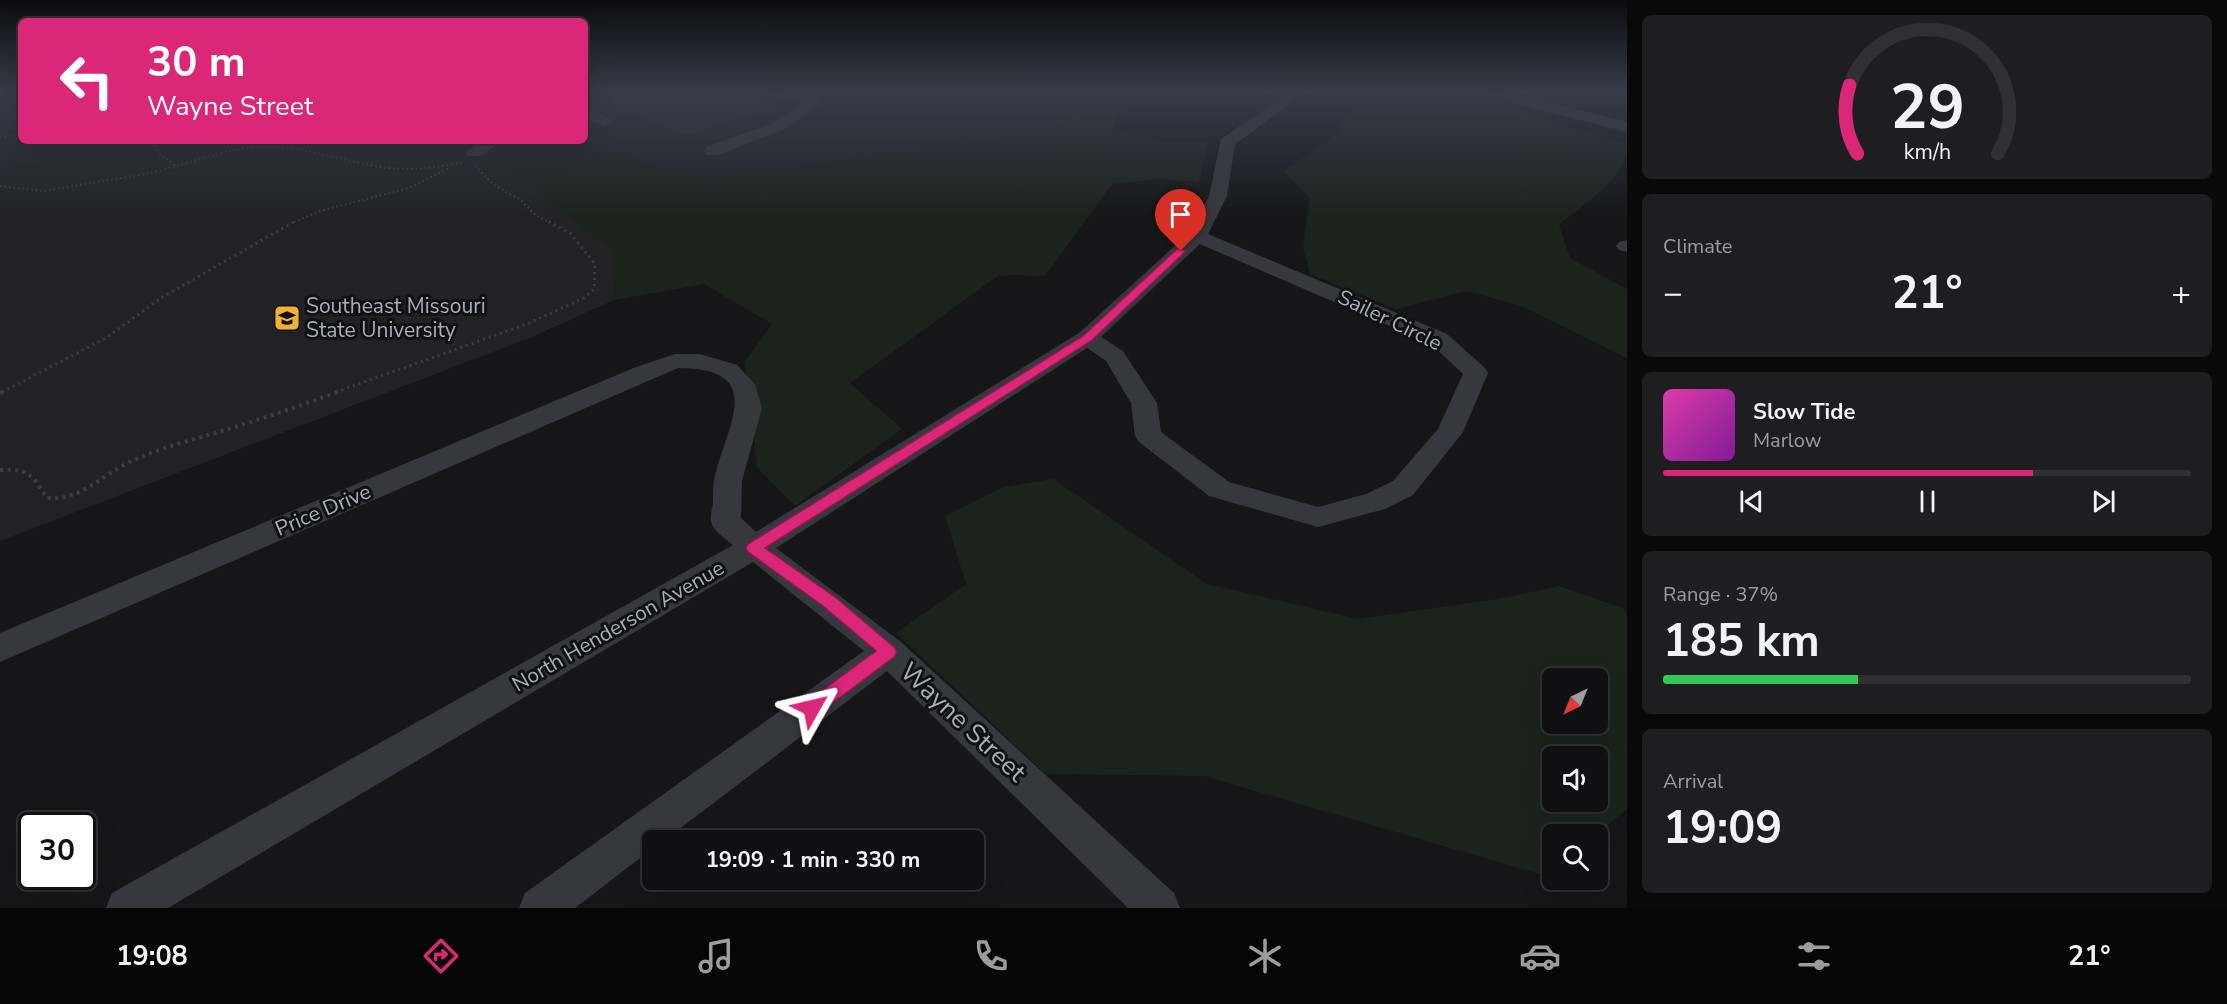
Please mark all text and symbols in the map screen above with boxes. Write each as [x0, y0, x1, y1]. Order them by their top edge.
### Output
text: 30 m [147, 34, 246, 91]
icon: left [48, 42, 126, 120]
text: 29 [1890, 65, 1964, 150]
text: Wayne Street [147, 88, 314, 125]
text: km/h [1903, 137, 1951, 167]
pin [1155, 189, 1206, 251]
icon: arrive [1164, 198, 1197, 231]
text: Climate [1663, 233, 1732, 260]
text: 21° [1891, 263, 1963, 324]
text: − [1663, 271, 1683, 316]
text: + [2171, 271, 2191, 316]
street label: Sailer Circle [1333, 283, 1447, 357]
place label: Southeast Missouri State University [306, 292, 486, 344]
school or university icon: Southeast Missouri State University [272, 303, 302, 333]
text: Slow Tide [1753, 397, 1855, 427]
text: Marlow [1753, 427, 1821, 454]
street label: Price Drive [271, 477, 375, 543]
icon: previous [1735, 485, 1768, 518]
icon: pause [1911, 485, 1944, 518]
icon: next [2087, 485, 2120, 518]
street label: North Henderson Avenue [507, 554, 729, 698]
text: Range · 37% [1663, 581, 1778, 608]
text: 185 km [1663, 611, 1820, 672]
street label: Wayne Street [892, 655, 1034, 790]
north arrow [1542, 668, 1608, 734]
map controls [1542, 668, 1608, 890]
position arrow [780, 676, 844, 740]
button: sound [1542, 746, 1608, 812]
text: Arrival [1663, 768, 1723, 795]
text: 19:09 [1663, 798, 1782, 859]
speed limit sign: 30 [18, 812, 96, 890]
button: search [1542, 824, 1608, 890]
text: 19:09 · 1 min · 330 m [706, 845, 920, 875]
icon: directions [420, 935, 462, 977]
icon: music [695, 935, 737, 977]
icon: phone [970, 935, 1012, 977]
icon: climate [1244, 935, 1286, 977]
icon: car [1519, 935, 1561, 977]
icon: filters [1793, 935, 1835, 977]
text: 19:08 [116, 938, 188, 975]
text: 21° [2068, 938, 2111, 975]

